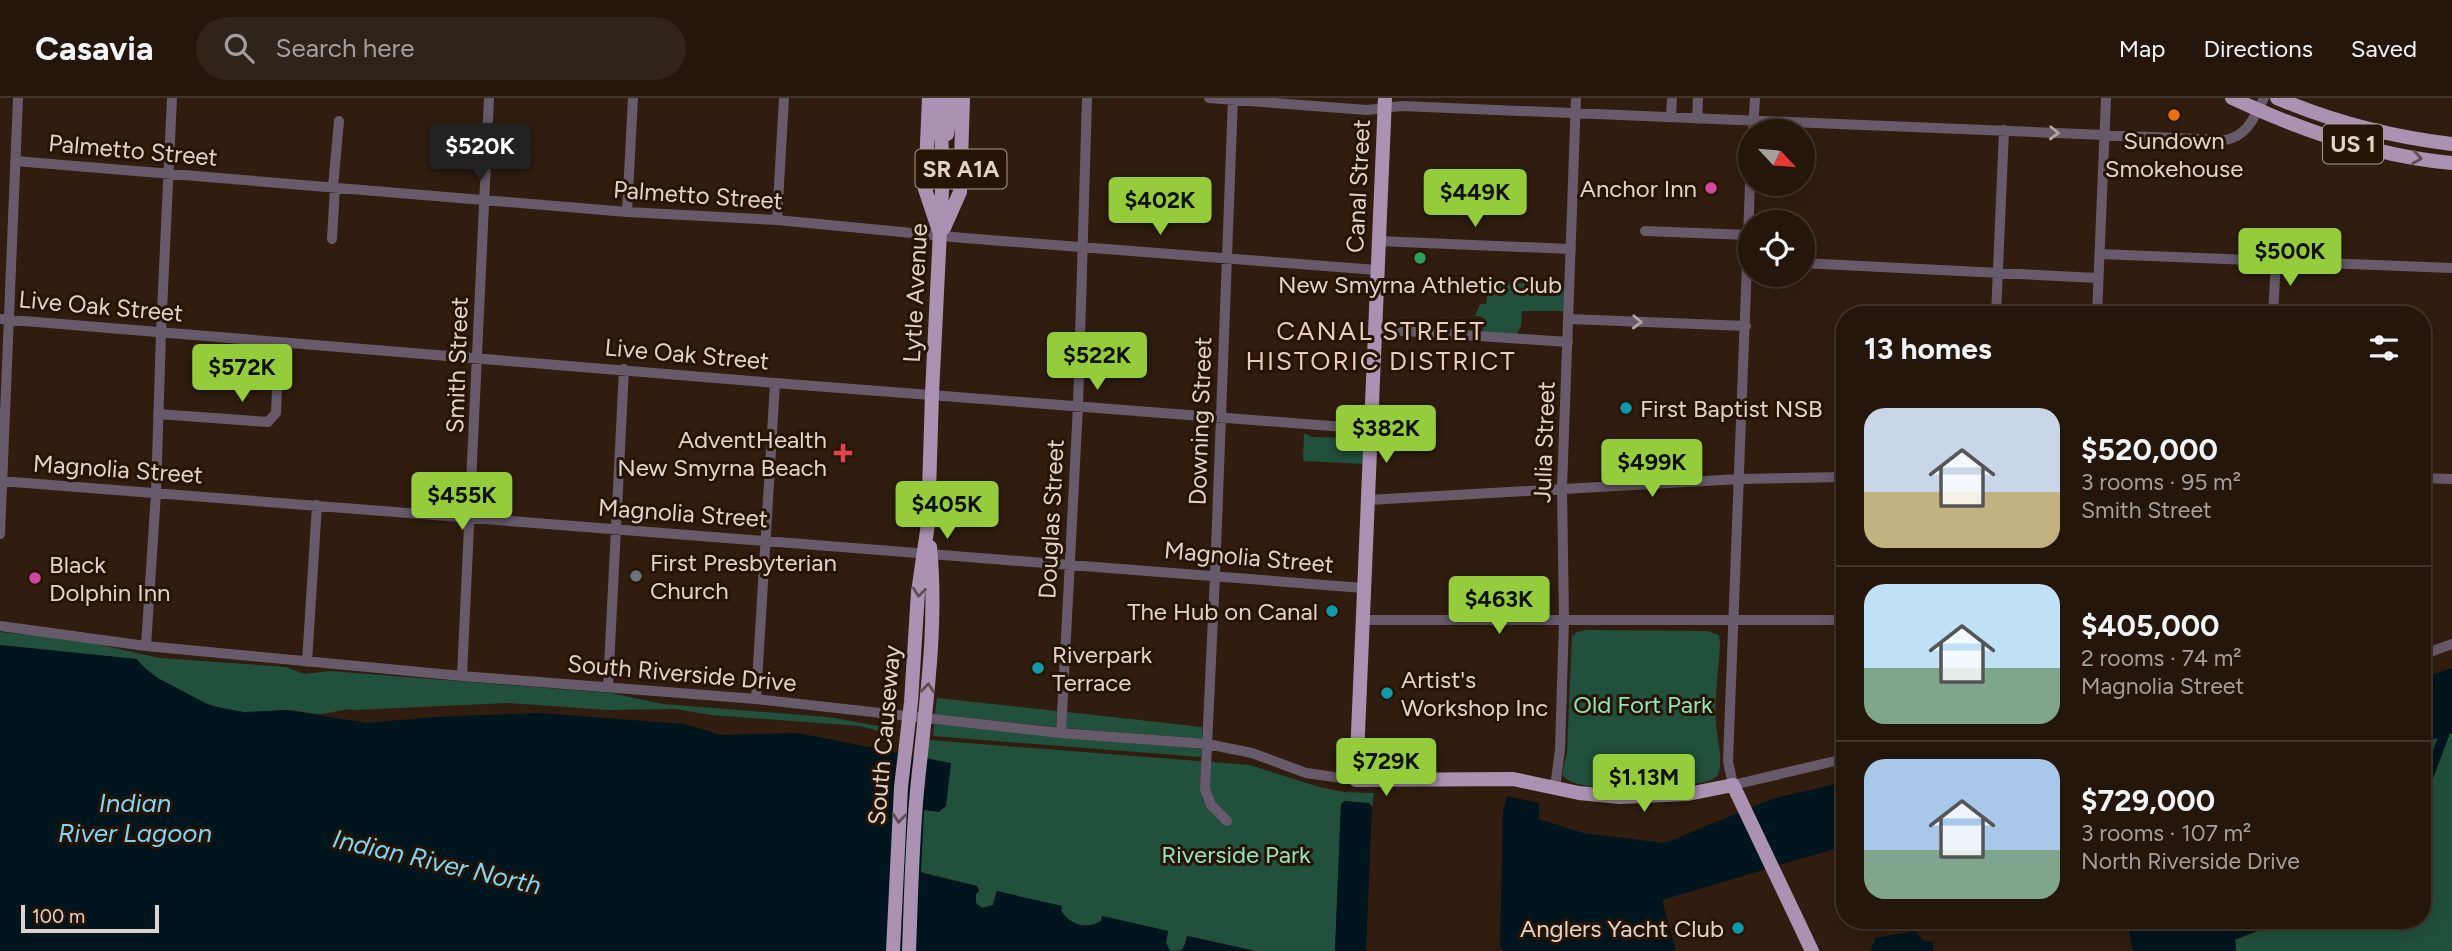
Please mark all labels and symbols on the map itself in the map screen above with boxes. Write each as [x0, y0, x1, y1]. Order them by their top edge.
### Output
marker: Sundown Smokehouse [2166, 107, 2182, 123]
street label: Canal Street [1340, 119, 1376, 253]
north arrow [1738, 119, 1815, 196]
pin: $520K [431, 123, 529, 183]
road number: US 1 [2323, 124, 2383, 164]
one-way arrow [2049, 125, 2060, 140]
place label: Sundown Smokehouse [2105, 126, 2243, 183]
street label: Palmetto Street [47, 128, 219, 172]
road number: SR A1A [916, 150, 1006, 188]
one-way arrow [2411, 150, 2423, 165]
pin: $449K [1426, 170, 1524, 229]
place label: Anchor Inn [1580, 174, 1697, 203]
street label: Palmetto Street [612, 175, 784, 215]
pin: $402K [1111, 178, 1209, 237]
marker: Anchor Inn [1703, 180, 1719, 196]
street label: Lytle Avenue [897, 223, 933, 363]
pin: $500K [2241, 228, 2339, 288]
marker: New Smyrna Athletic Club [1412, 250, 1428, 266]
place label: New Smyrna Athletic Club [1278, 270, 1562, 299]
street label: Live Oak Street [18, 284, 184, 328]
street label: Smith Street [440, 296, 474, 434]
one-way arrow [1632, 314, 1643, 329]
district label: CANAL STREET HISTORIC DISTRICT [1245, 315, 1517, 377]
street label: Live Oak Street [604, 332, 770, 376]
pin: $522K [1048, 332, 1146, 392]
street label: Downing Street [1183, 336, 1217, 506]
pin: $572K [193, 344, 291, 404]
street label: Julia Street [1527, 381, 1561, 503]
place label: First Baptist NSB [1640, 394, 1823, 423]
marker: First Baptist NSB [1618, 400, 1634, 416]
pin: $382K [1337, 406, 1435, 465]
place label: AdventHealth New Smyrna Beach [617, 425, 827, 482]
street label: Douglas Street [1032, 438, 1070, 600]
pin: $499K [1603, 440, 1701, 499]
marker: AdventHealth New Smyrna Beach [833, 443, 853, 463]
street label: Magnolia Street [32, 449, 204, 489]
pin: $455K [413, 472, 511, 532]
pin: $405K [898, 482, 996, 541]
street label: Magnolia Street [597, 493, 769, 533]
street label: Magnolia Street [1163, 535, 1335, 579]
place label: First Presbyterian Church [650, 548, 837, 605]
place label: Black Dolphin Inn [49, 550, 170, 607]
marker: First Presbyterian Church [628, 568, 644, 584]
marker: Black Dolphin Inn [27, 570, 43, 586]
pin: $463K [1450, 576, 1548, 636]
one-way arrow [911, 586, 926, 598]
place label: The Hub on Canal [1127, 597, 1318, 626]
marker: The Hub on Canal [1324, 603, 1340, 619]
place label: Riverpark Terrace [1052, 640, 1153, 697]
street label: South Causeway [862, 643, 906, 826]
street label: South Riverside Drive [566, 649, 798, 697]
marker: Riverpark Terrace [1030, 660, 1046, 676]
place label: Artist's Workshop Inc [1401, 665, 1548, 722]
one-way arrow [920, 682, 935, 693]
marker: Artist's Workshop Inc [1379, 685, 1395, 701]
park label: Old Fort Park [1573, 690, 1713, 719]
pin: $729K [1337, 738, 1435, 798]
pin: $1.13M [1587, 754, 1701, 814]
water label: Indian River Lagoon [58, 787, 212, 849]
one-way arrow [891, 813, 906, 824]
water label: Indian River North [330, 822, 544, 902]
park label: Riverside Park [1161, 840, 1311, 869]
scale bar [21, 902, 159, 934]
place label: Anglers Yacht Club [1520, 914, 1724, 943]
marker: Anglers Yacht Club [1730, 920, 1746, 936]

